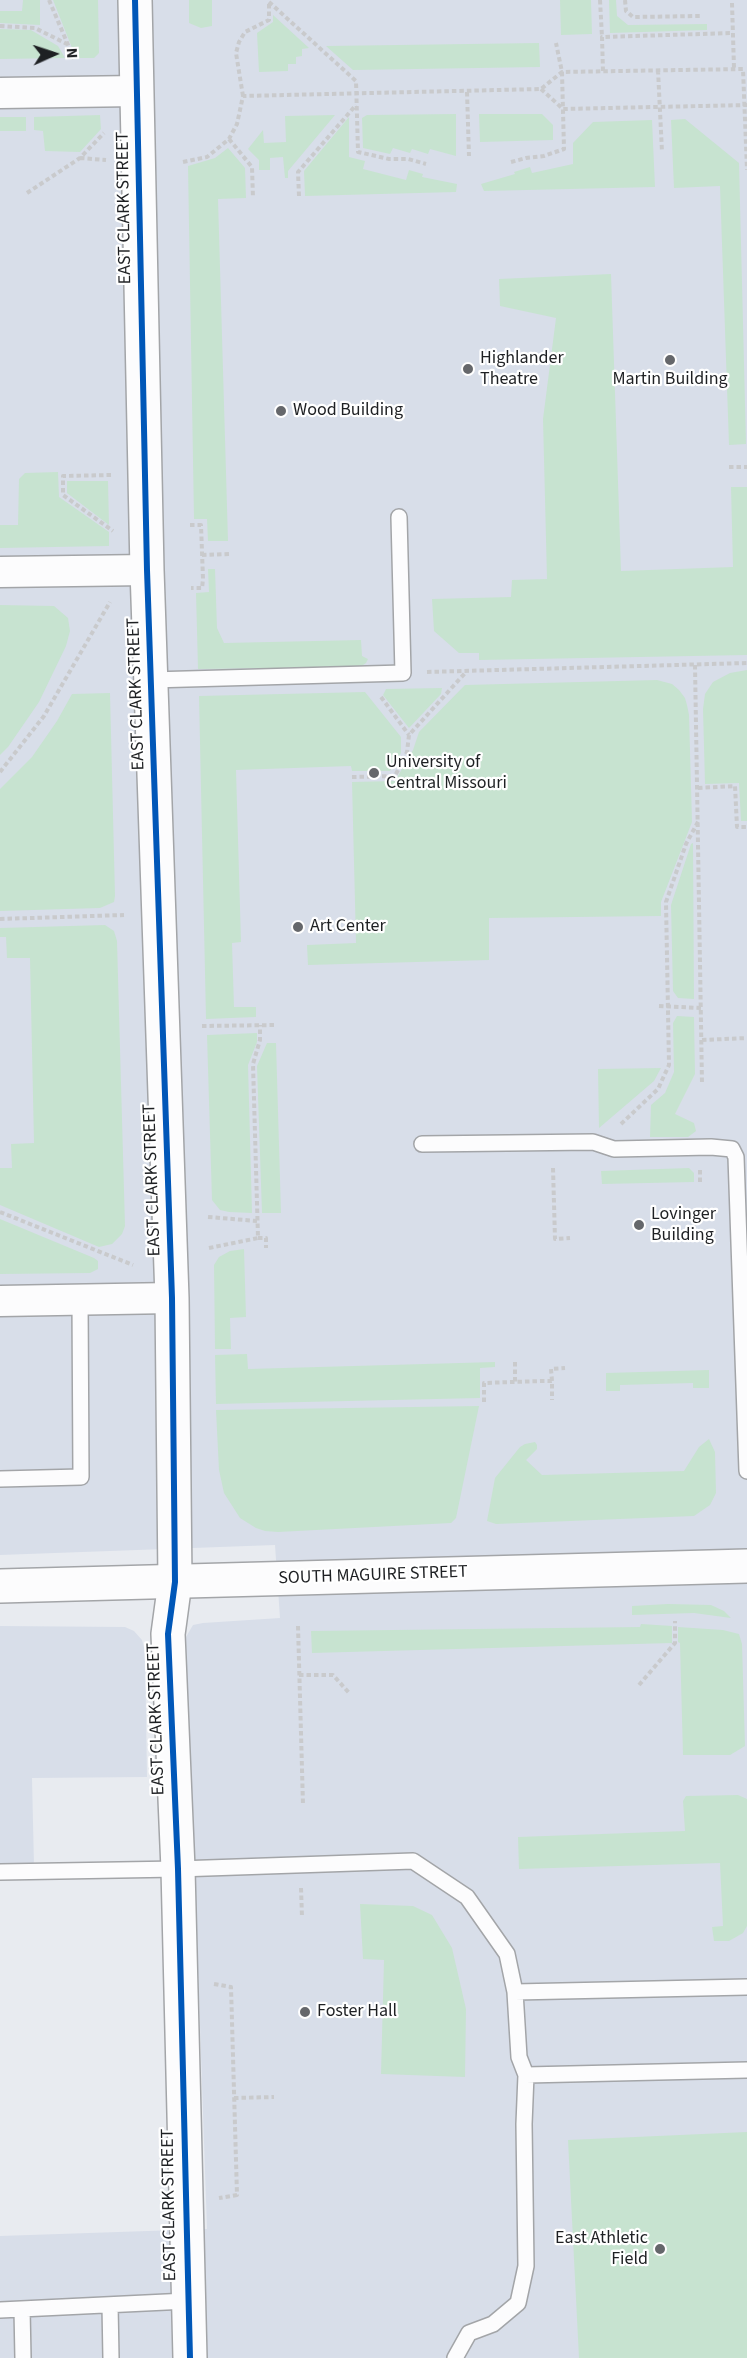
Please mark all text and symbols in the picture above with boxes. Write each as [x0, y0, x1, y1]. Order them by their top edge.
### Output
north arrow [24, 24, 84, 84]
text: N [61, 47, 83, 59]
street label: EAST CLARK STREET [113, 132, 137, 284]
place label: Highlander Theatre [480, 348, 564, 391]
marker: Martin Building [663, 353, 677, 367]
marker: Highlander Theatre [461, 362, 475, 376]
place label: Martin Building [612, 369, 728, 391]
place label: Wood Building [293, 400, 403, 422]
marker: Wood Building [274, 404, 288, 418]
street label: EAST CLARK STREET [124, 617, 150, 771]
place label: University of Central Missouri [386, 752, 507, 795]
marker: University of Central Missouri [367, 766, 381, 780]
place label: Art Center [310, 916, 386, 938]
marker: Art Center [291, 920, 305, 934]
street label: EAST CLARK STREET [140, 1103, 166, 1257]
place label: Lovinger Building [651, 1204, 716, 1246]
marker: Lovinger Building [632, 1218, 646, 1232]
street label: SOUTH MAGUIRE STREET [278, 1562, 468, 1590]
street label: EAST CLARK STREET [144, 1642, 170, 1796]
place label: Foster Hall [317, 2001, 397, 2023]
marker: Foster Hall [298, 2005, 312, 2019]
street label: EAST CLARK STREET [158, 2129, 182, 2281]
place label: East Athletic Field [555, 2228, 648, 2270]
marker: East Athletic Field [653, 2242, 667, 2256]

